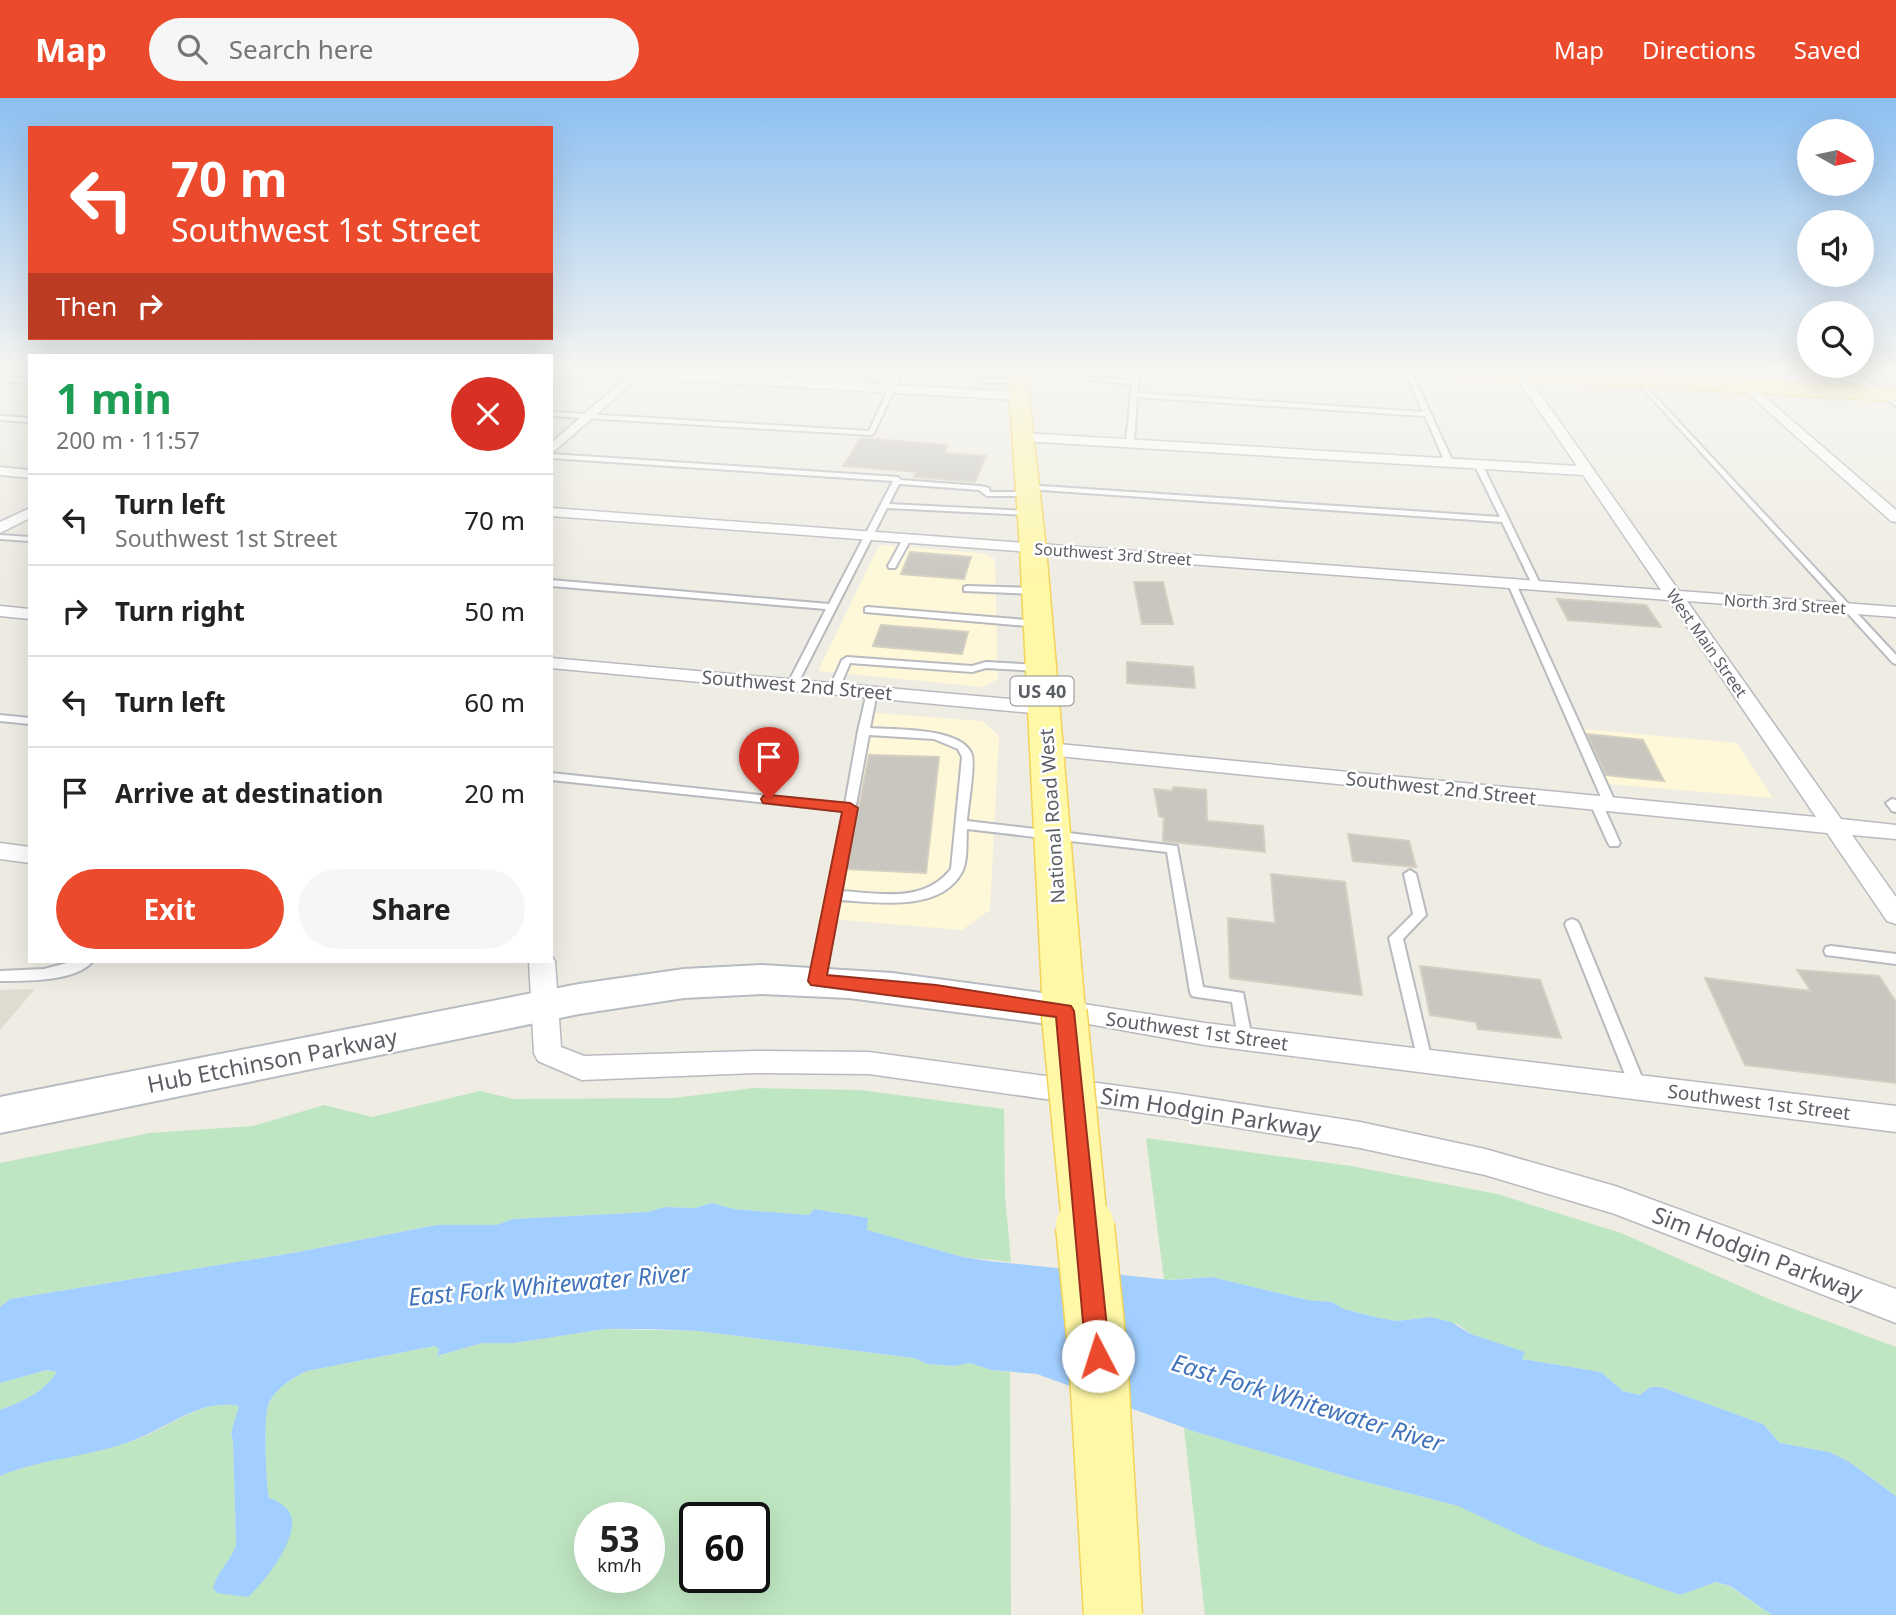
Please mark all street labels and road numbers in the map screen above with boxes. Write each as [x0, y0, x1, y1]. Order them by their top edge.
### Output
street label: Southwest 3rd Street [1034, 538, 1192, 570]
street label: West Main Street [1661, 584, 1753, 702]
street label: North 3rd Street [1723, 589, 1847, 619]
street label: Southwest 2nd Street [701, 664, 893, 706]
road number: US 40 [1010, 676, 1074, 706]
street label: National Road West [1033, 728, 1071, 904]
street label: Southwest 2nd Street [1345, 765, 1538, 811]
street label: Southwest 1st Street [1104, 1005, 1290, 1057]
street label: Hub Etchinson Parkway [144, 1020, 400, 1100]
street label: Southwest 1st Street [1666, 1078, 1852, 1126]
street label: Sim Hodgin Parkway [1099, 1079, 1324, 1145]
street label: Sim Hodgin Parkway [1648, 1198, 1868, 1308]

